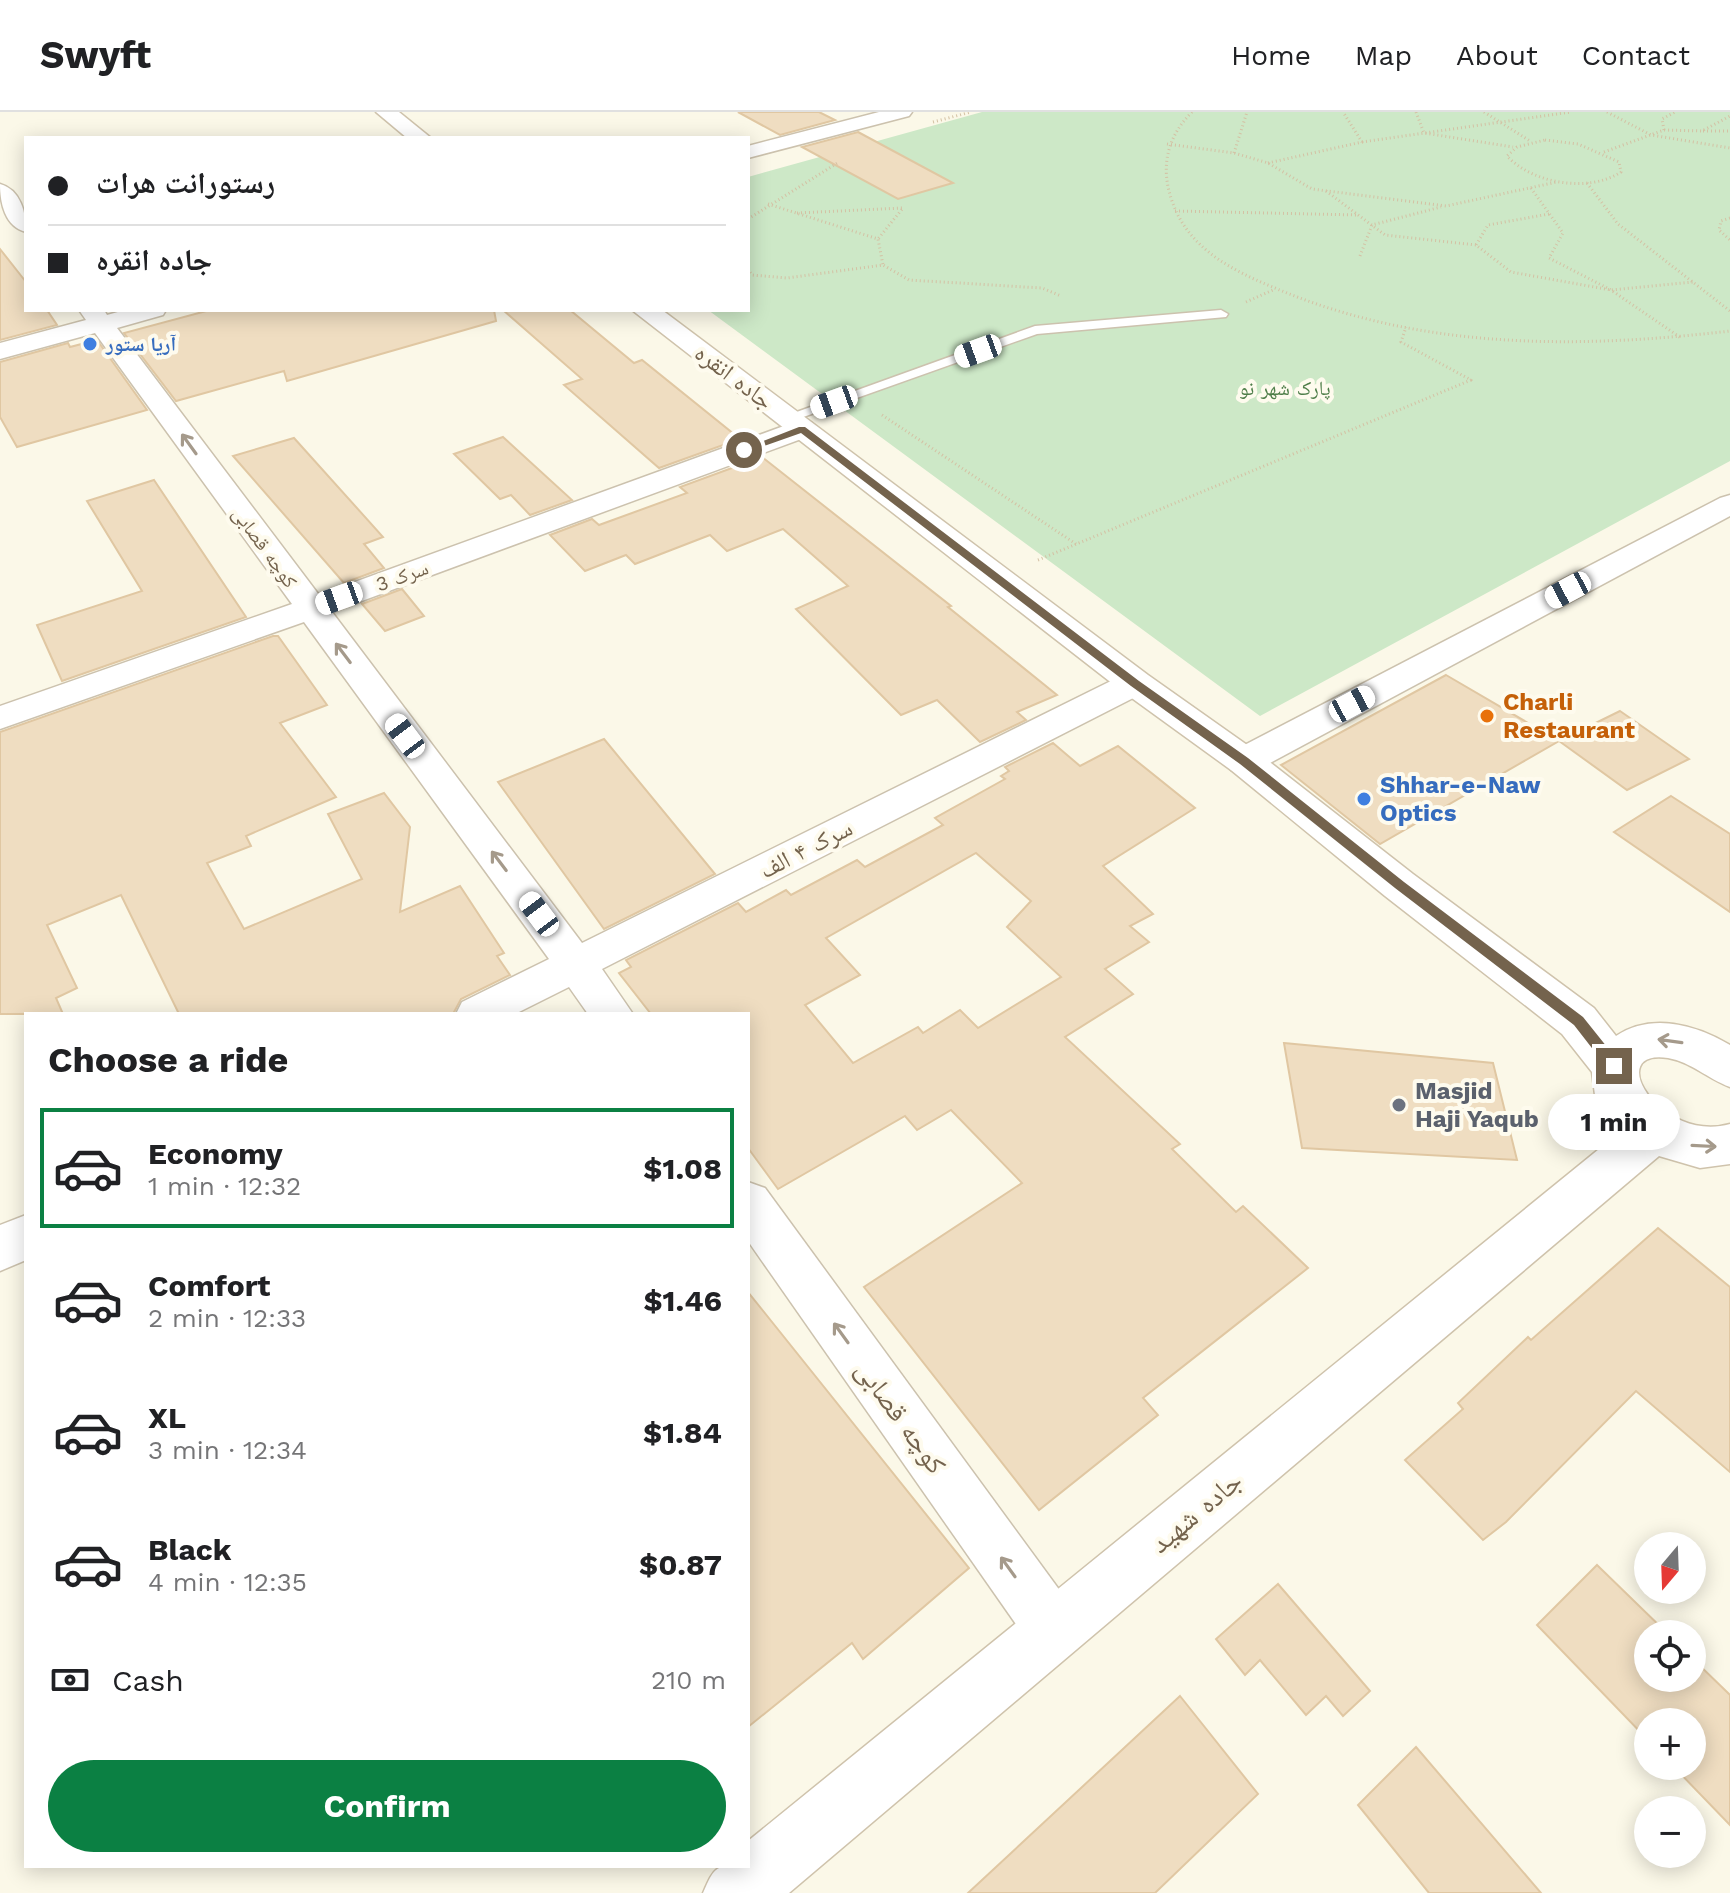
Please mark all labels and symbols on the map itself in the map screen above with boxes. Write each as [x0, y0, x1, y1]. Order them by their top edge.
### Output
place label: آریا ستور [105, 332, 176, 356]
car [951, 332, 1005, 370]
marker: آریا ستور [81, 335, 99, 353]
street label: جاده انقره [689, 339, 779, 415]
park label: پارک شهر نو [1239, 376, 1331, 400]
car [807, 383, 861, 421]
route start [726, 432, 762, 468]
one-way arrow [181, 434, 198, 455]
street label: کوچه قصابی [228, 502, 302, 592]
street label: سرک 3 [372, 555, 432, 597]
car [1541, 568, 1595, 612]
car [312, 579, 366, 617]
one-way arrow [335, 643, 352, 664]
car [1325, 682, 1379, 726]
place label: Charli Restaurant [1503, 688, 1635, 744]
marker: Charli Restaurant [1478, 707, 1496, 725]
car [381, 710, 429, 762]
place label: Shhar-e-Naw Optics [1380, 771, 1541, 827]
marker: Shhar-e-Naw Optics [1355, 790, 1373, 808]
street label: سرک ۴ الف [755, 814, 857, 884]
one-way arrow [491, 851, 508, 872]
car [515, 888, 563, 940]
one-way arrow [1658, 1033, 1683, 1048]
route end [1596, 1048, 1632, 1084]
place label: Masjid Haji Yaqub [1415, 1077, 1539, 1133]
callout: 1 min [1548, 1094, 1680, 1150]
marker: Masjid Haji Yaqub [1390, 1096, 1408, 1114]
one-way arrow [1690, 1139, 1717, 1154]
one-way arrow [832, 1322, 849, 1344]
street label: کوچه قصابی [848, 1354, 953, 1481]
street label: جاده شهید [1143, 1464, 1249, 1560]
north arrow [1634, 1532, 1706, 1604]
one-way arrow [1000, 1556, 1016, 1578]

